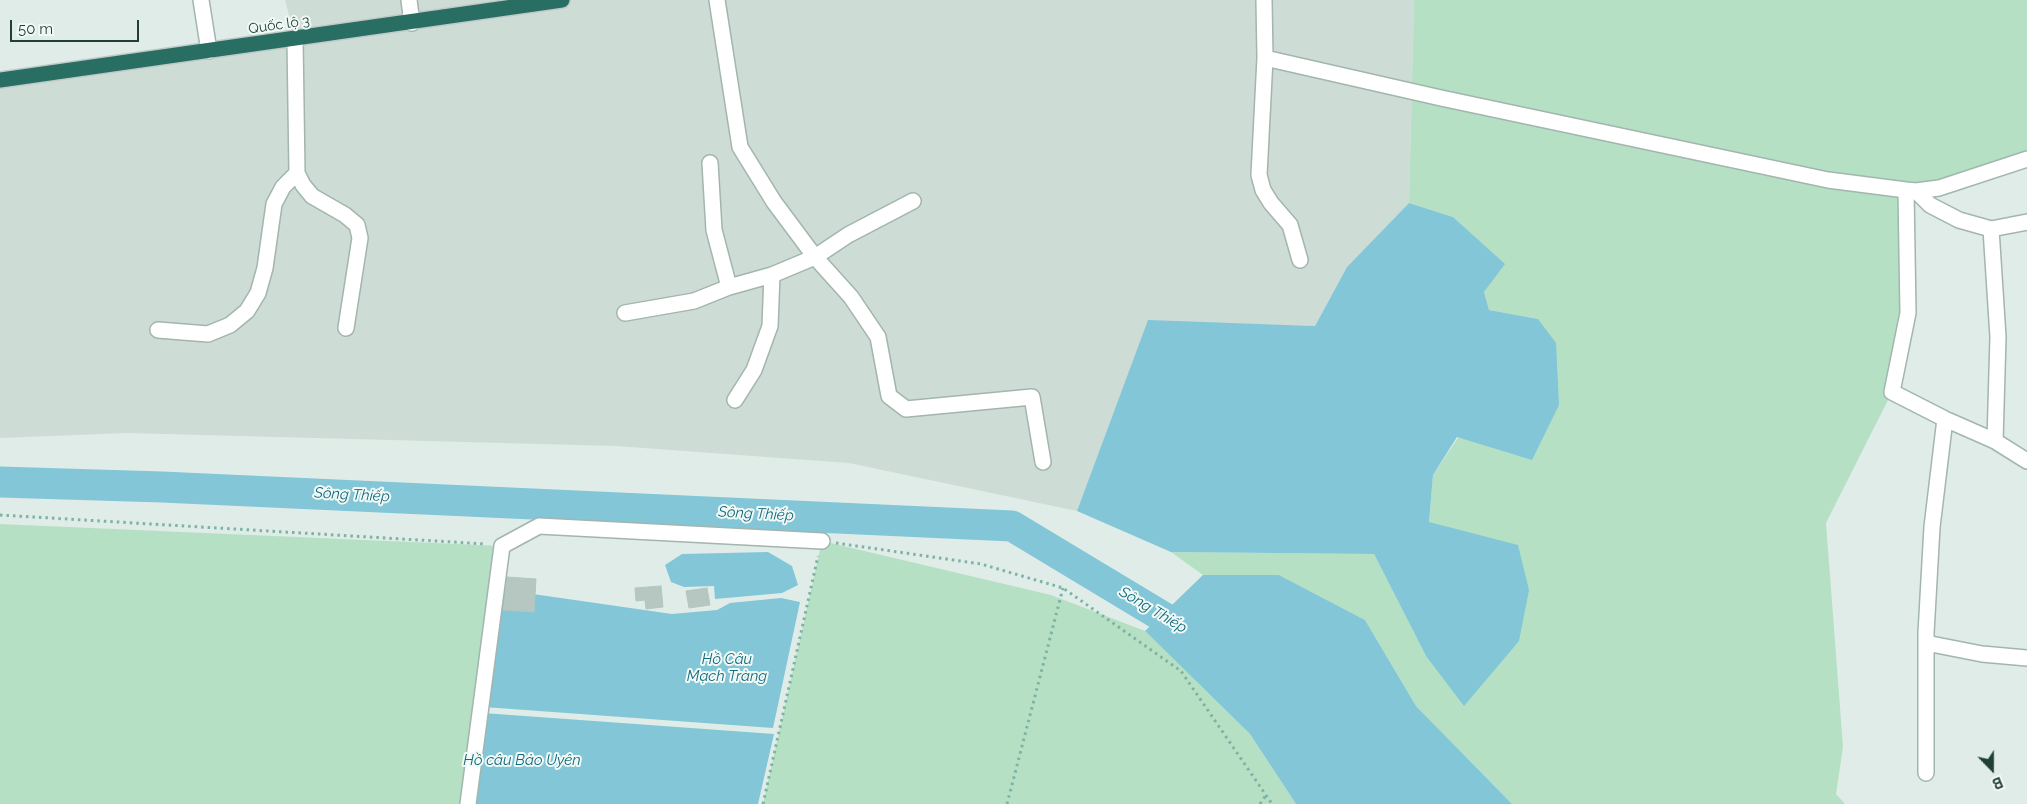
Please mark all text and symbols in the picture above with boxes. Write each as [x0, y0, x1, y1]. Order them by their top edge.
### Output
scale bar [12, 10, 141, 42]
street label: Quốc lộ 3 [247, 12, 311, 38]
text: 50 m [18, 20, 53, 38]
water label: Sông Thiếp [314, 484, 390, 506]
water label: Sông Thiếp [718, 503, 794, 525]
water label: Sông Thiếp [1116, 583, 1190, 637]
water label: Hồ Câu Mạch Tràng [687, 650, 767, 685]
north arrow [1967, 744, 2017, 794]
water label: Hồ câu Bảo Uyên [463, 751, 581, 769]
text: B [1990, 774, 2005, 792]

